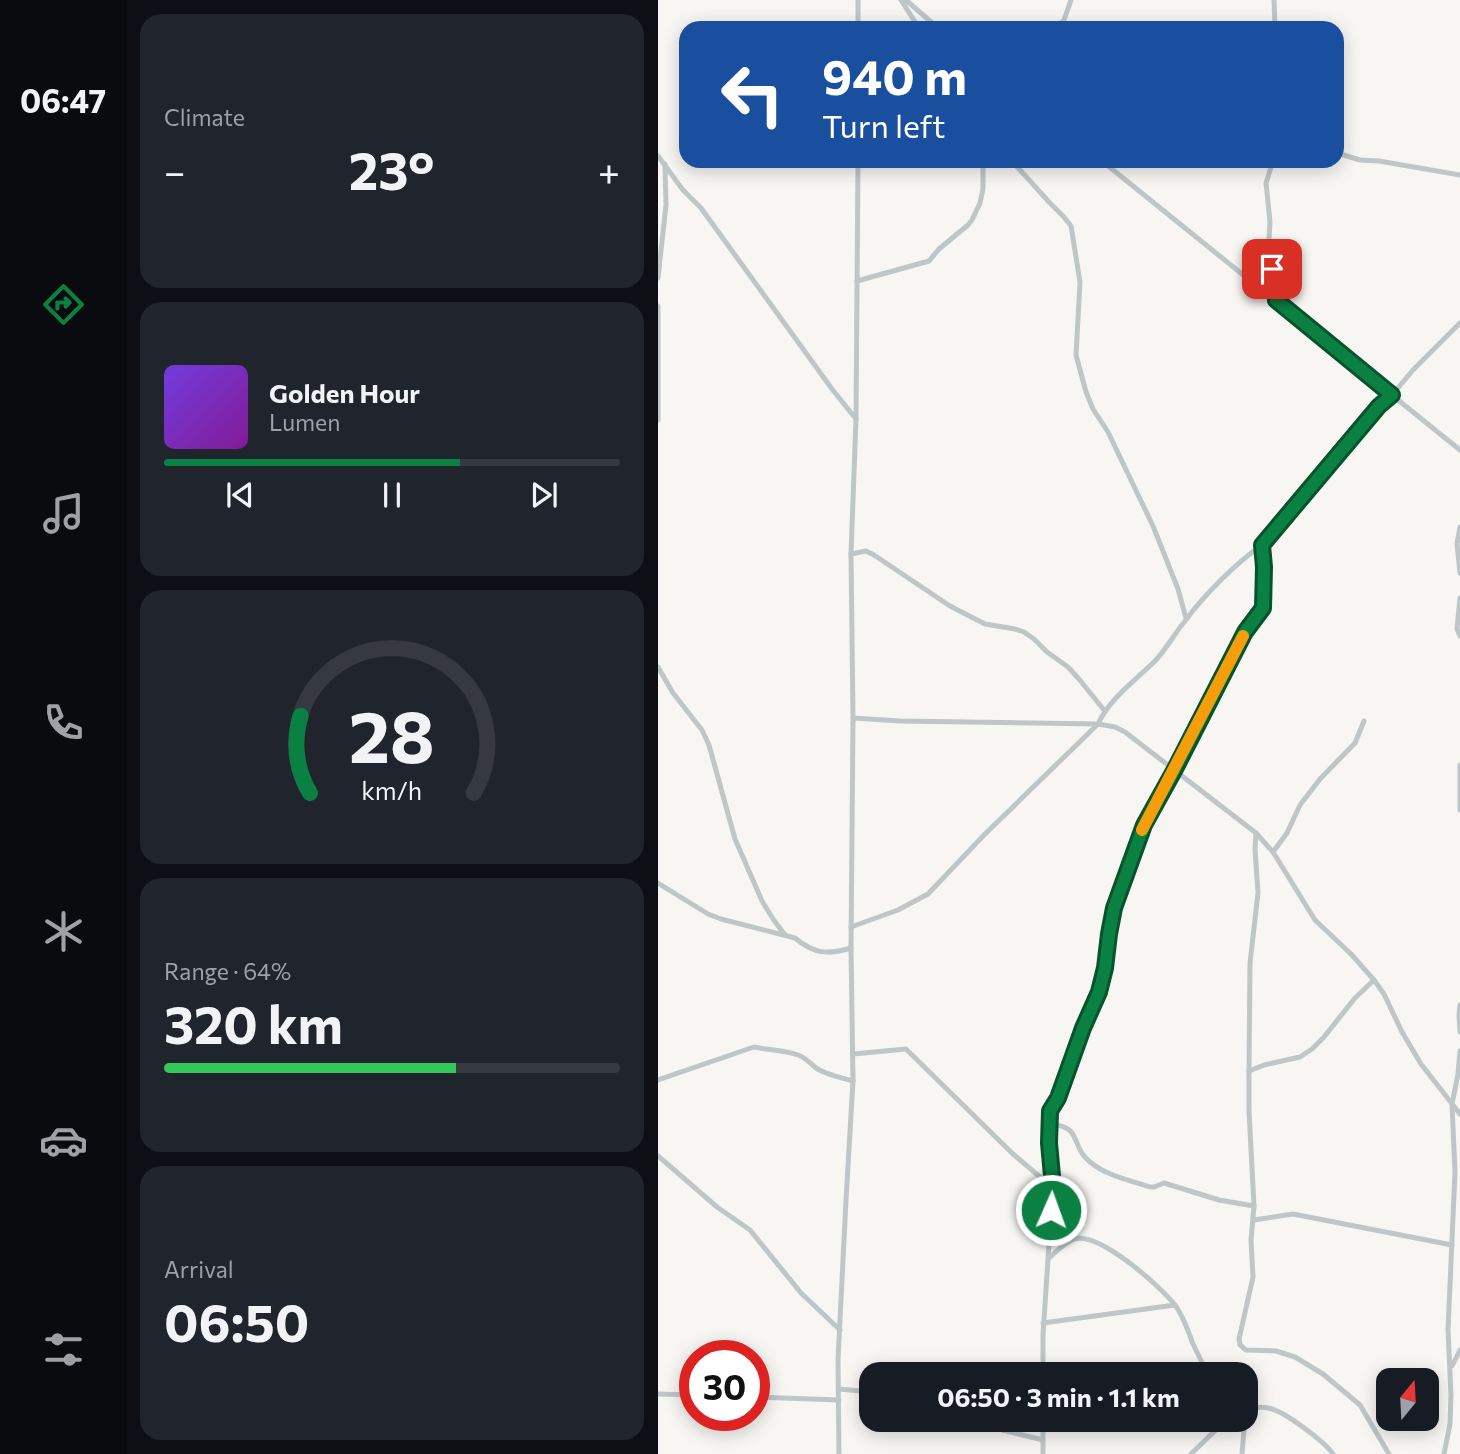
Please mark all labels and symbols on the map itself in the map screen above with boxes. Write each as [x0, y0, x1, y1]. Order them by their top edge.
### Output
pin [1242, 239, 1302, 299]
position arrow [1014, 1173, 1088, 1247]
speed limit sign: 30 [679, 1340, 770, 1431]
north arrow [1376, 1368, 1438, 1432]

